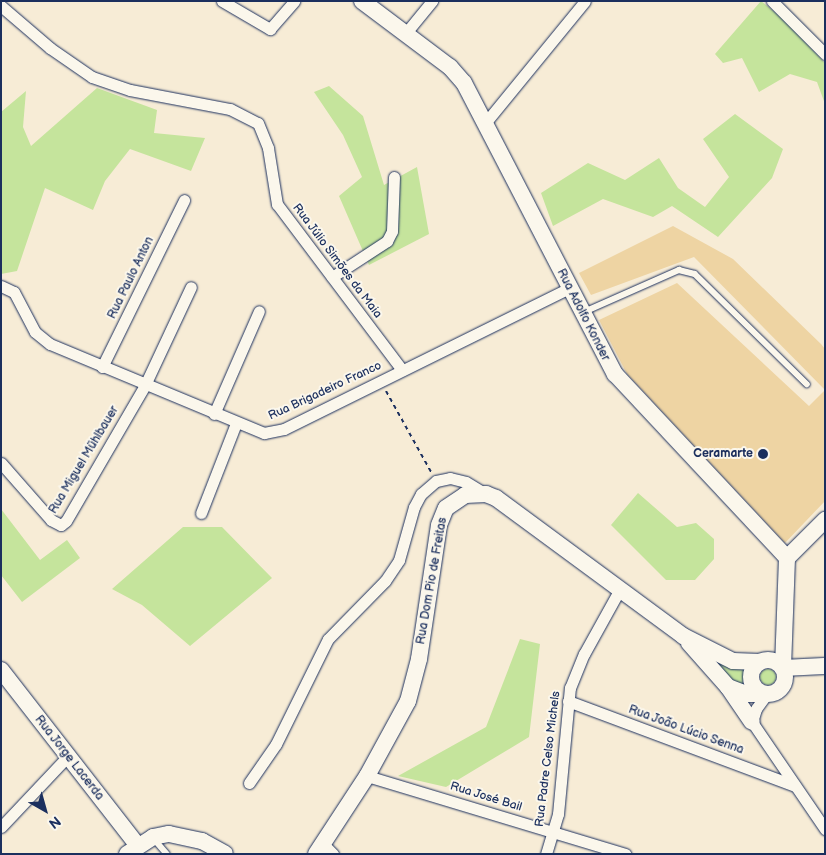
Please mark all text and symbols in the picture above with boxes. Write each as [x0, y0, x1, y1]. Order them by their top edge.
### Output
street label: Rua Júlio Simões da Maia [289, 201, 385, 321]
street label: Rua Paulo Anton [105, 235, 157, 321]
street label: Rua Adolfo Konder [554, 266, 612, 364]
street label: Rua Brigadeiro Franco [266, 358, 384, 424]
street label: Rua Miguel Mühlbauer [46, 404, 122, 516]
place label: Ceramarte [693, 447, 753, 461]
marker: Ceramarte [757, 448, 769, 460]
street label: Rua Dom Pio de Freitas [414, 516, 450, 646]
street label: Rua Padre Celso Michels [533, 690, 563, 828]
street label: Rua João Lúcio Senna [626, 702, 746, 758]
street label: Rua Jorge Lacerda [31, 713, 107, 803]
street label: Rua José Bail [448, 779, 524, 815]
north arrow [20, 785, 70, 835]
text: N [45, 812, 64, 832]

